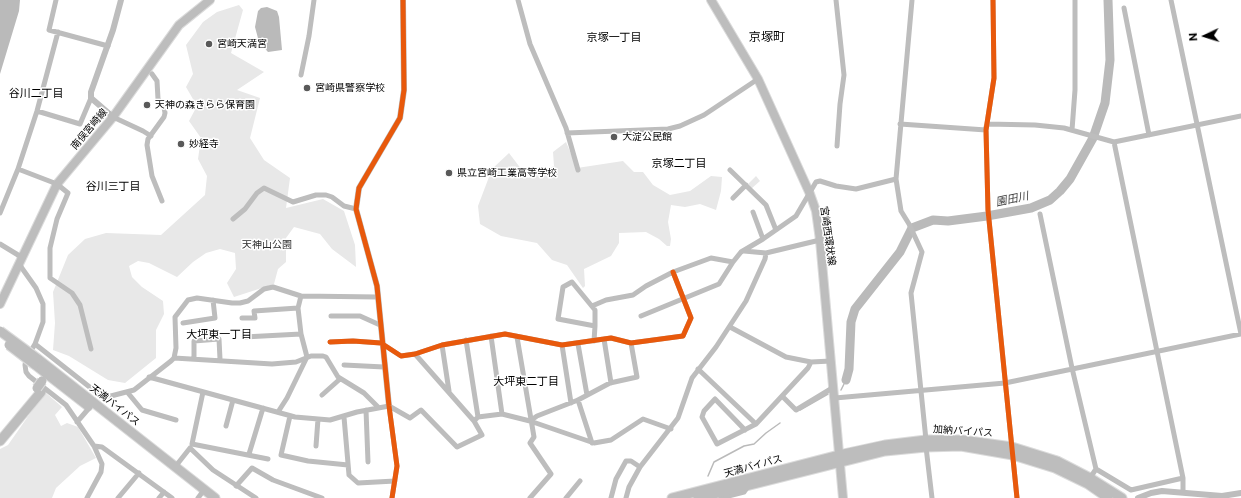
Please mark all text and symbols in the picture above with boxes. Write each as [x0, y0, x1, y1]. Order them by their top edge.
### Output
north arrow [1185, 16, 1225, 56]
district label: 京塚一丁目 [587, 30, 641, 44]
district label: 京塚町 [749, 30, 785, 44]
text: N [1186, 32, 1199, 41]
place label: 宮崎天満宮 [217, 38, 267, 50]
marker: 宮崎天満宮 [204, 39, 214, 49]
place label: 宮崎県警察学校 [315, 82, 385, 94]
marker: 宮崎県警察学校 [302, 83, 312, 93]
district label: 谷川二丁目 [9, 86, 63, 100]
place label: 天神の森きらら保育園 [155, 99, 255, 111]
marker: 天神の森きらら保育園 [142, 100, 152, 110]
street label: 南俣宮崎線 [68, 106, 110, 152]
place label: 大淀公民館 [622, 131, 672, 143]
marker: 大淀公民館 [609, 132, 619, 142]
place label: 妙経寺 [189, 138, 219, 150]
marker: 妙経寺 [176, 139, 186, 149]
district label: 京塚二丁目 [652, 156, 706, 170]
place label: 県立宮崎工業高等学校 [457, 167, 557, 179]
marker: 県立宮崎工業高等学校 [444, 168, 454, 178]
district label: 谷川三丁目 [86, 179, 140, 193]
water label: 園田川 [994, 189, 1030, 209]
street label: 宮崎西環状線 [818, 205, 838, 267]
park label: 天神山公園 [242, 239, 292, 251]
district label: 大坪東一丁目 [186, 327, 252, 341]
district label: 大坪東二丁目 [493, 374, 559, 388]
street label: 天満バイパス [88, 382, 142, 428]
street label: 加納バイパス [933, 423, 993, 439]
street label: 天満バイパス [722, 452, 784, 480]

